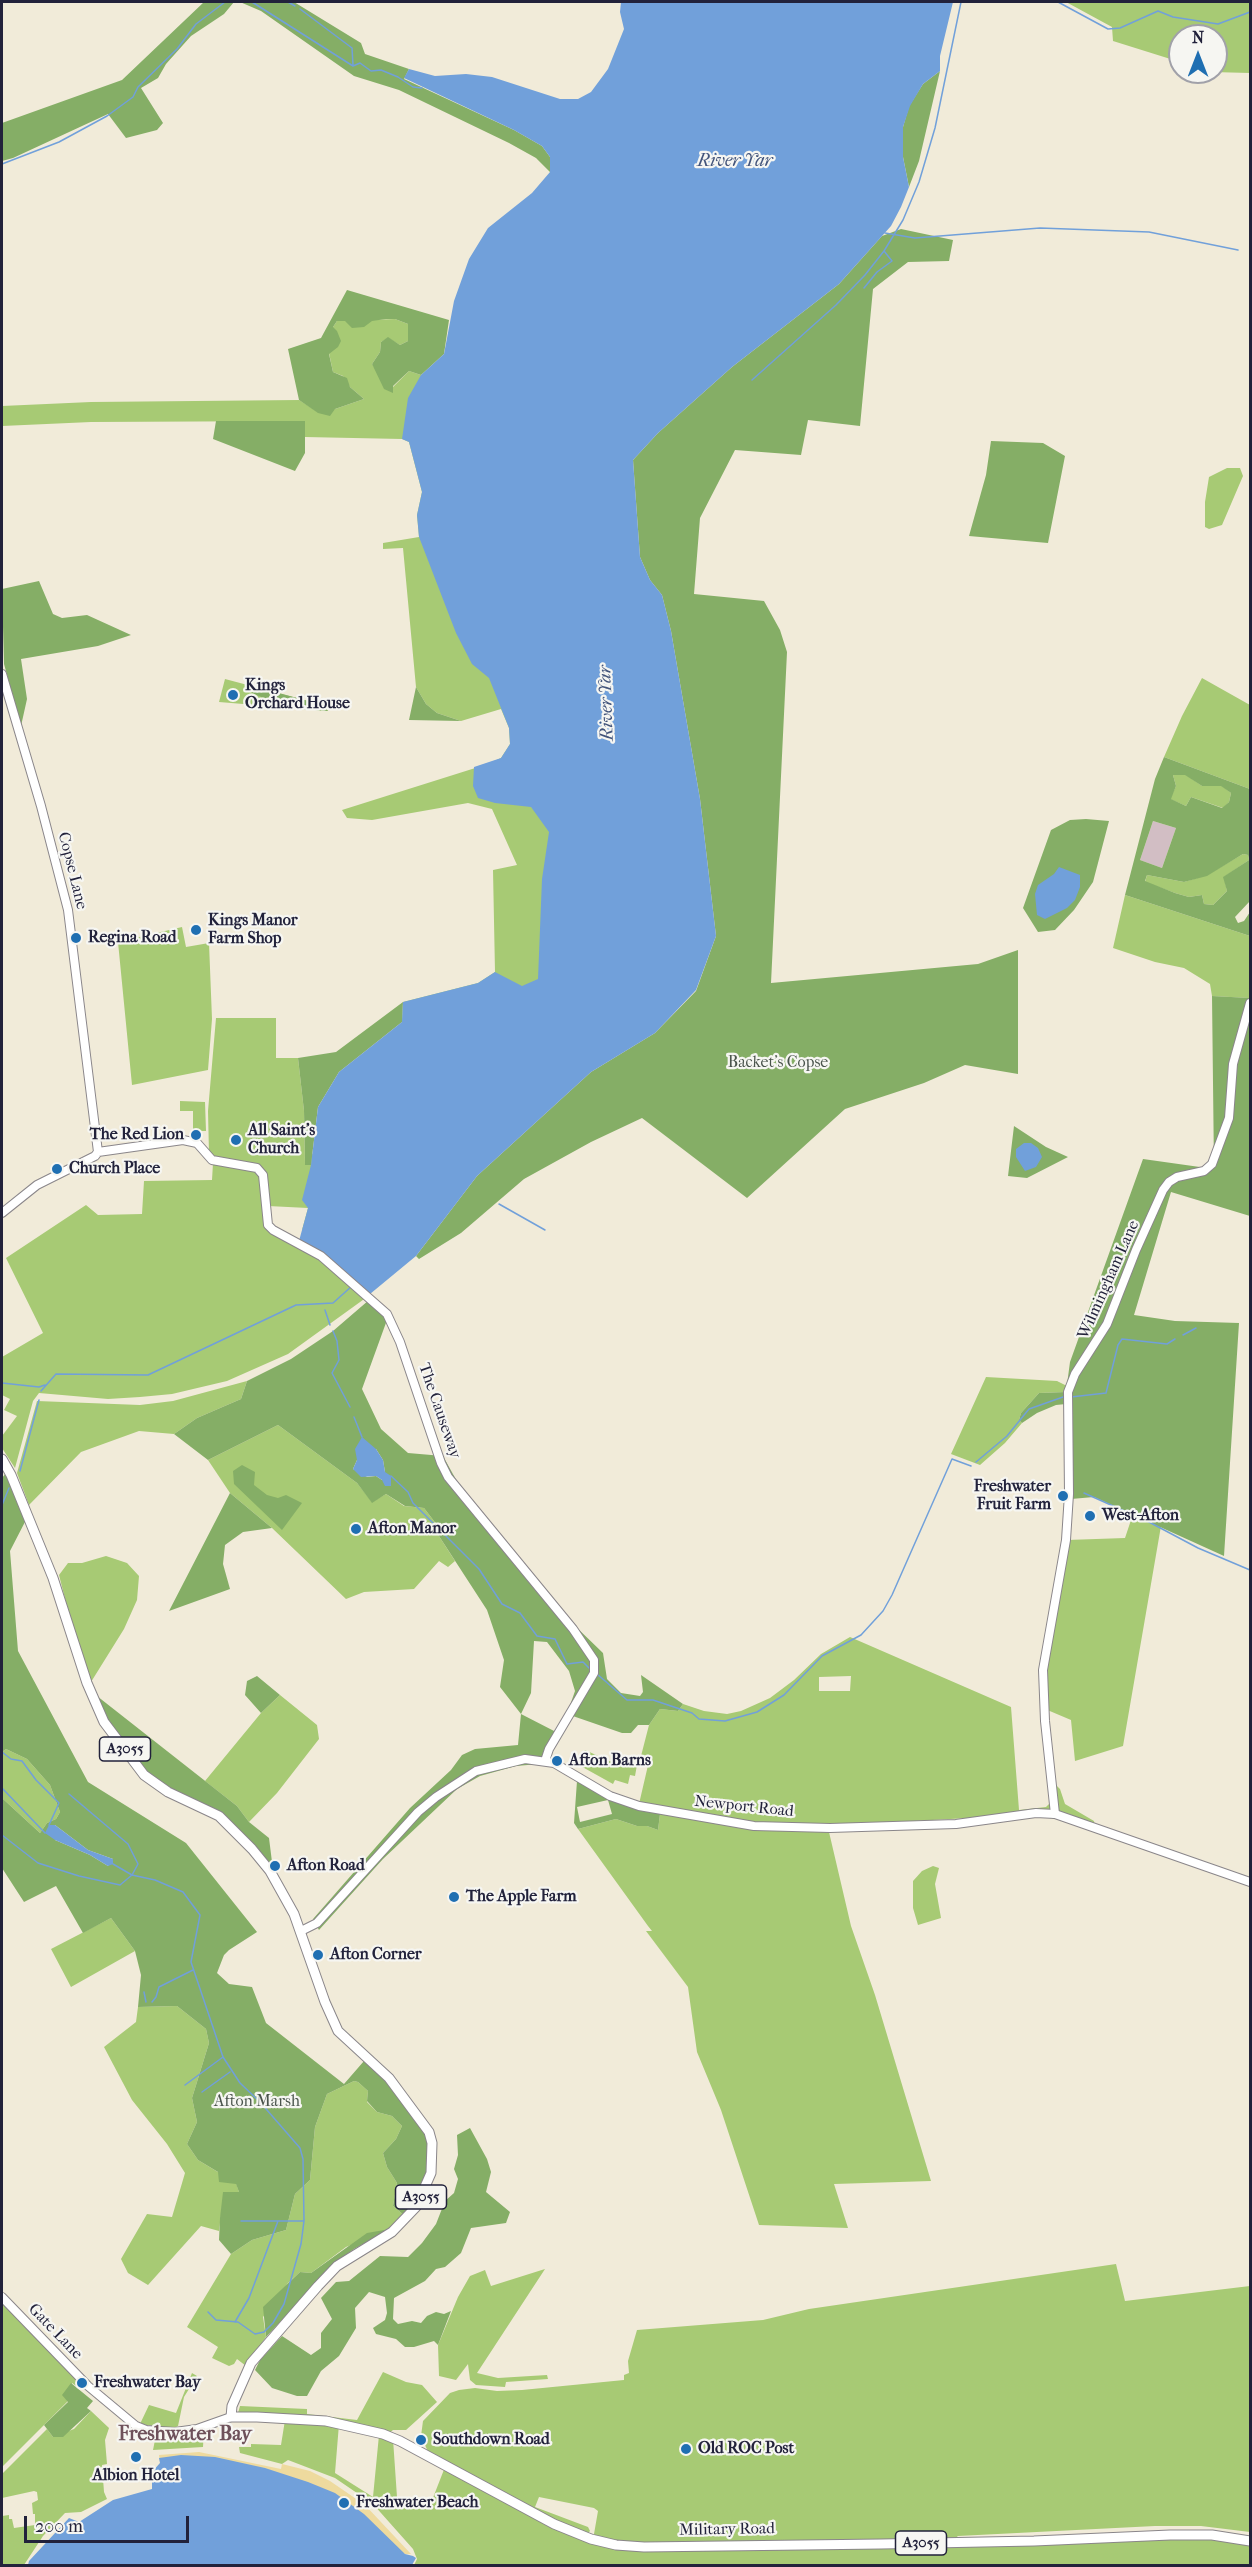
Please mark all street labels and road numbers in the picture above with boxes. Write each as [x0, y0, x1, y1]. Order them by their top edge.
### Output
street label: Copse Lane [53, 830, 91, 912]
street label: Wilmingham Lane [1074, 1218, 1144, 1342]
street label: The Causeway [414, 1361, 464, 1461]
road number: A3055 [100, 1737, 150, 1761]
street label: Newport Road [693, 1792, 795, 1822]
road number: A3055 [396, 2185, 446, 2209]
street label: Gate Lane [24, 2300, 86, 2364]
street label: Military Road [679, 2520, 775, 2540]
road number: A3055 [896, 2531, 946, 2555]

